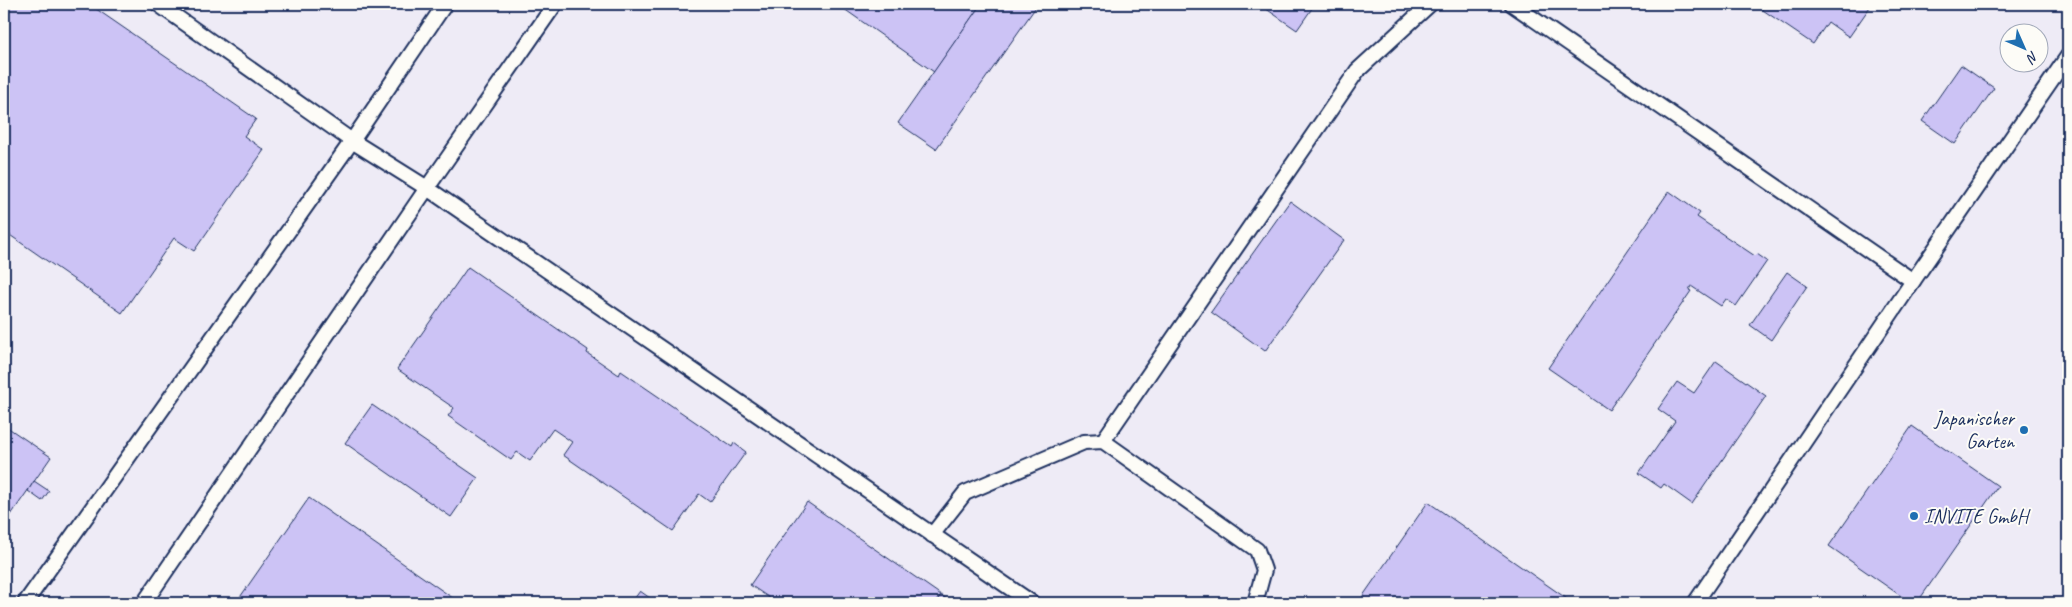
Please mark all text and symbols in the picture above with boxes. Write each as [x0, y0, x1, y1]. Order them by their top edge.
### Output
north arrow [2000, 22, 2050, 72]
text: N [2022, 48, 2042, 68]
place label: Japanischer Garten [1933, 406, 2016, 454]
marker: Japanischer Garten [2018, 424, 2030, 436]
place label: INVITE GmbH [1924, 504, 2031, 529]
marker: INVITE GmbH [1908, 510, 1920, 522]

